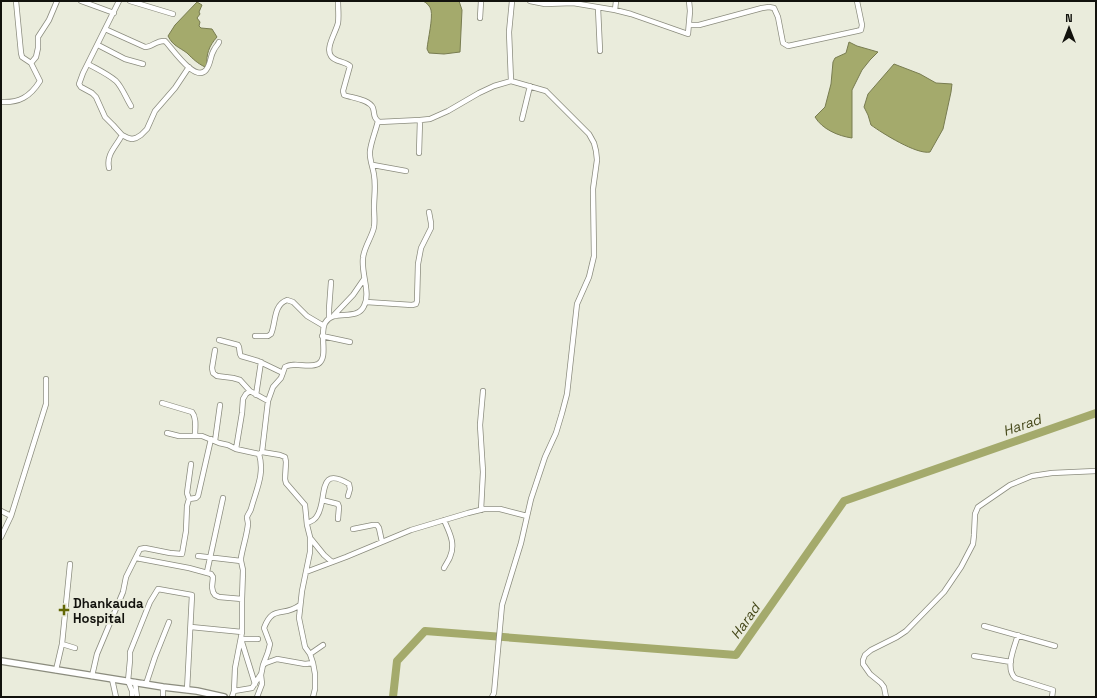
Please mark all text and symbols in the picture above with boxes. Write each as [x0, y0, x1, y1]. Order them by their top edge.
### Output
north arrow [1049, 8, 1089, 48]
text: N [1065, 11, 1073, 25]
water label: Harad [1001, 409, 1045, 440]
place label: Dhankauda Hospital [73, 595, 144, 627]
water label: Harad [726, 598, 765, 642]
marker: Dhankauda Hospital [58, 604, 70, 616]

